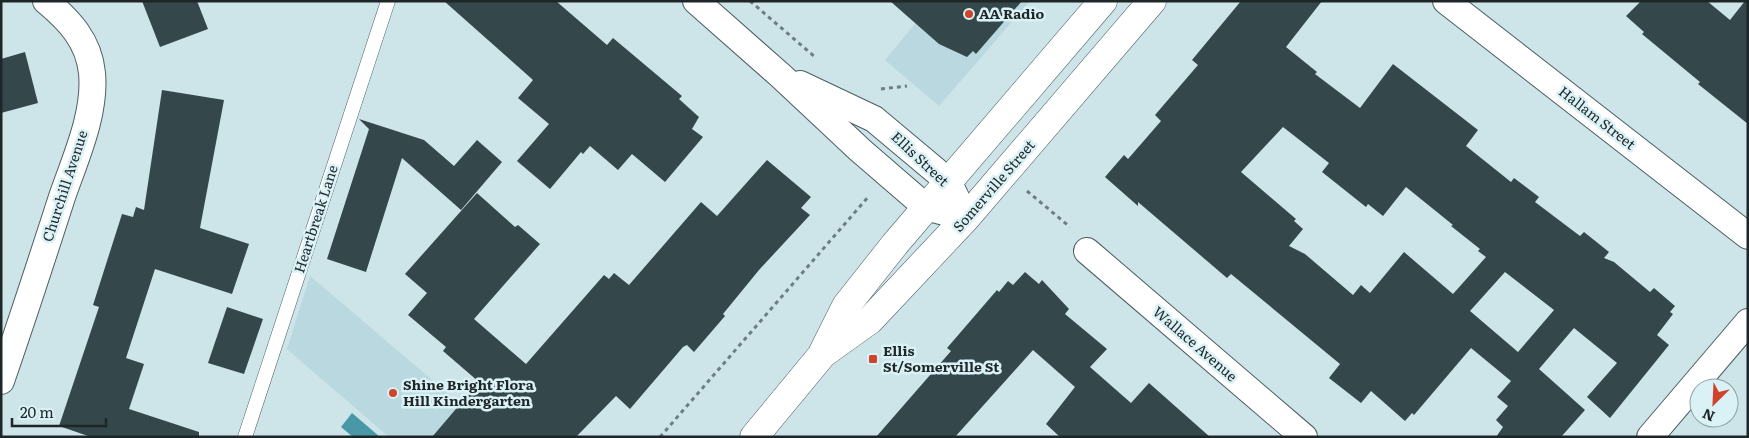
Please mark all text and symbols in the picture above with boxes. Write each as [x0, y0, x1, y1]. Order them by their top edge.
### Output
place label: AA Radio [979, 3, 1045, 23]
marker: AA Radio [963, 8, 975, 20]
street label: Hallam Street [1555, 81, 1640, 154]
street label: Ellis Street [888, 126, 954, 190]
street label: Churchill Avenue [37, 127, 91, 244]
street label: Somerville Street [948, 135, 1039, 236]
street label: Heartbreak Lane [288, 162, 342, 275]
street label: Wallace Avenue [1149, 301, 1242, 385]
place label: Ellis St/Somerville St [883, 340, 1000, 376]
marker: Ellis St/Somerville St [867, 353, 879, 365]
place label: Shine Bright Flora Hill Kindergarten [403, 374, 535, 410]
north arrow [1689, 378, 1739, 428]
marker: Shine Bright Flora Hill Kindergarten [387, 387, 399, 399]
scale bar [12, 396, 106, 428]
text: 20 m [20, 400, 54, 423]
text: N [1699, 404, 1718, 427]

